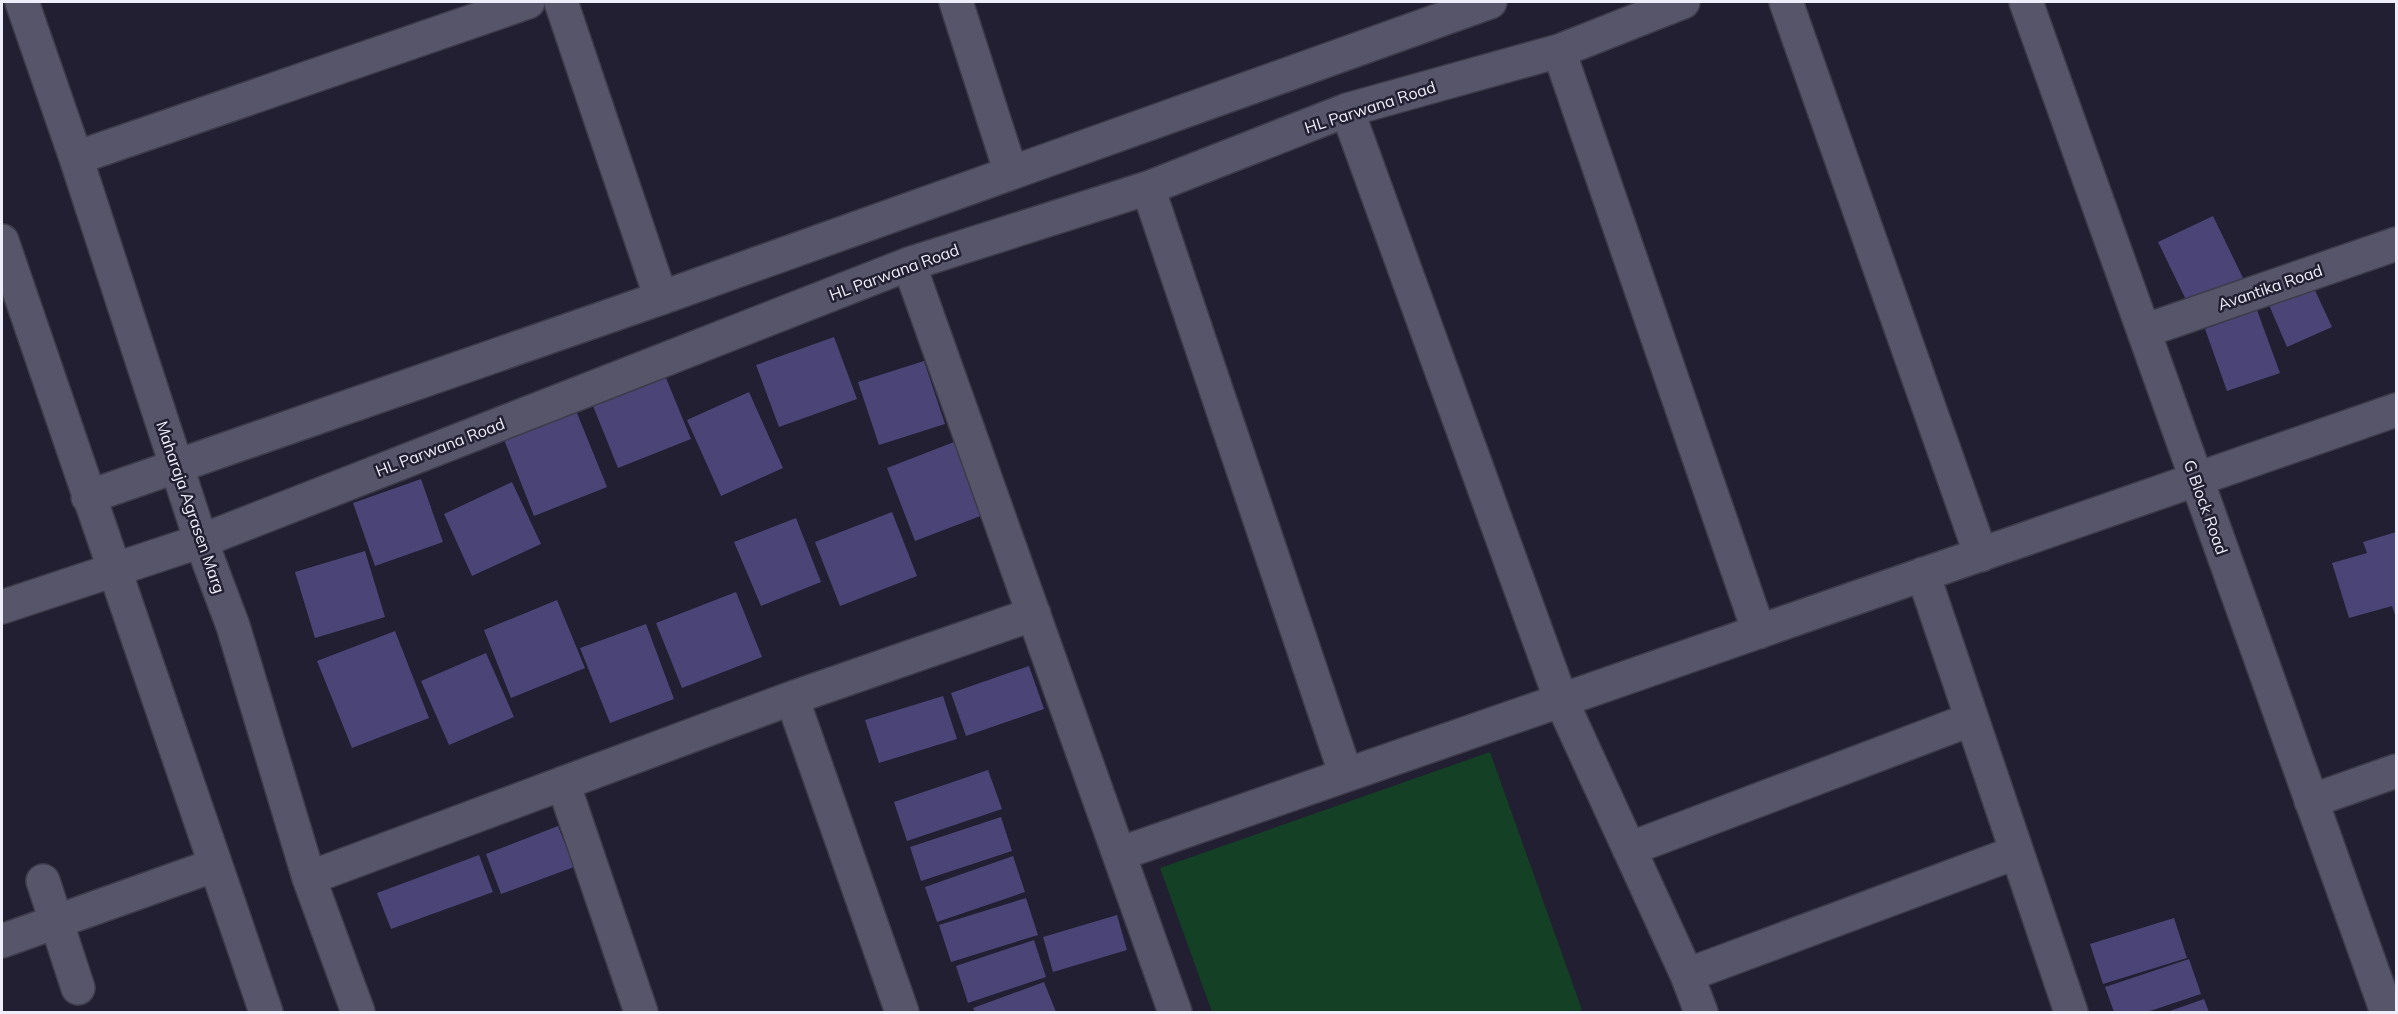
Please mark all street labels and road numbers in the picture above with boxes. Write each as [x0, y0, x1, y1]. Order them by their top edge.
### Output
street label: HL Parwana Road [1302, 76, 1438, 138]
street label: HL Parwana Road [826, 239, 962, 305]
street label: Avantika Road [2215, 260, 2325, 314]
street label: HL Parwana Road [373, 413, 507, 481]
street label: Maharaja Agrasen Marg [152, 418, 230, 596]
street label: G Block Road [2180, 457, 2232, 557]

